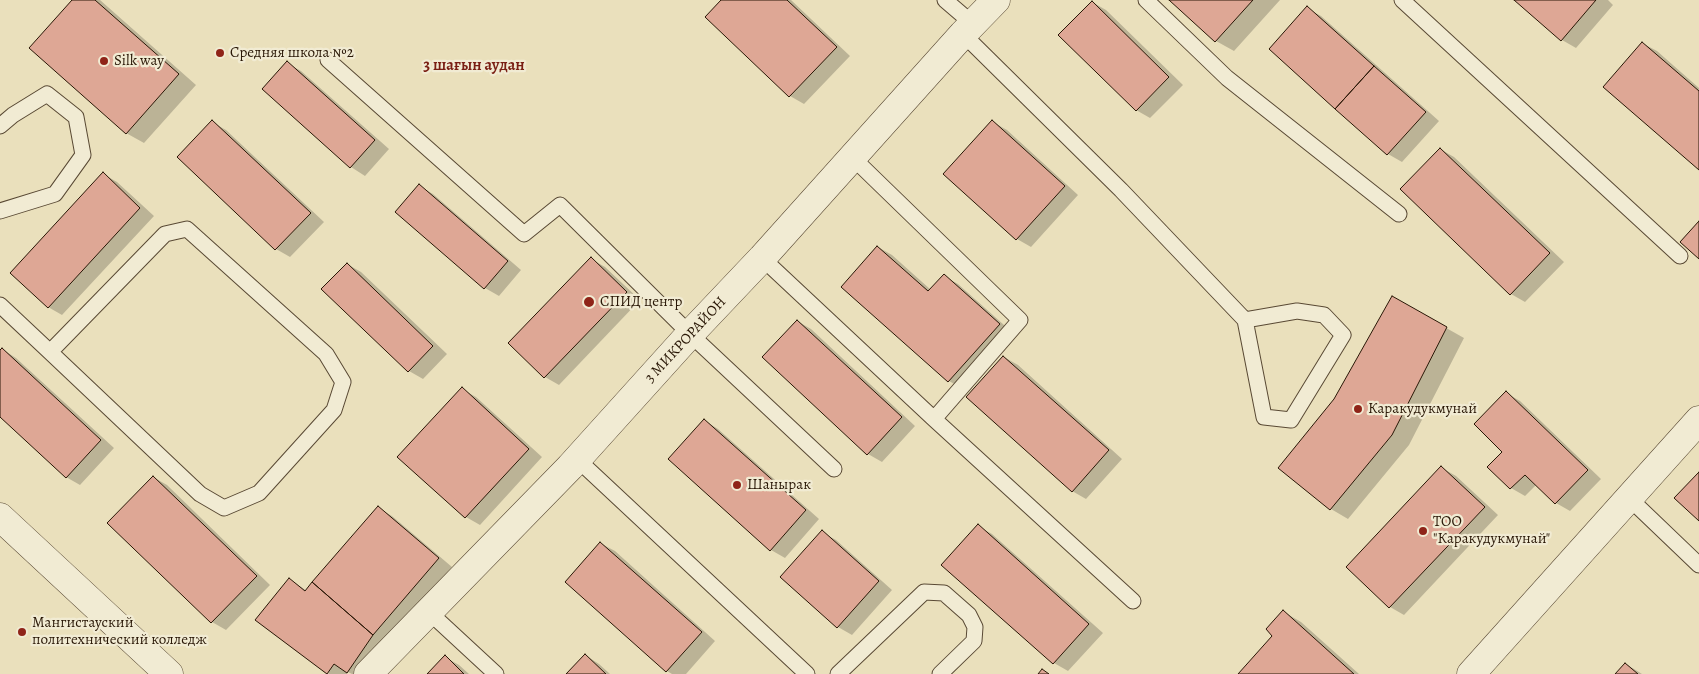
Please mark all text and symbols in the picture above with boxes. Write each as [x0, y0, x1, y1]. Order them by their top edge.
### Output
place label: Средняя школа №2 [230, 44, 354, 62]
marker: Средняя школа №2 [214, 47, 226, 59]
place label: Silk way [114, 52, 164, 70]
marker: Silk way [98, 55, 110, 67]
district label: 3 шағын аудан [423, 56, 525, 76]
place label: СПИД центр [600, 293, 682, 311]
street label: 3 МИКРОРАЙОН [642, 293, 730, 387]
marker: СПИД центр [582, 295, 596, 309]
place label: Каракудукмунай [1368, 400, 1477, 418]
marker: Каракудукмунай [1352, 403, 1364, 415]
place label: Шанырак [747, 476, 811, 494]
marker: Шанырак [731, 479, 743, 491]
place label: ТОО "Каракудукмунай" [1433, 513, 1550, 548]
marker: ТОО "Каракудукмунай" [1417, 525, 1429, 537]
place label: Мангистауский политехнический колледж [32, 614, 207, 649]
marker: Мангистауский политехнический колледж [16, 626, 28, 638]

